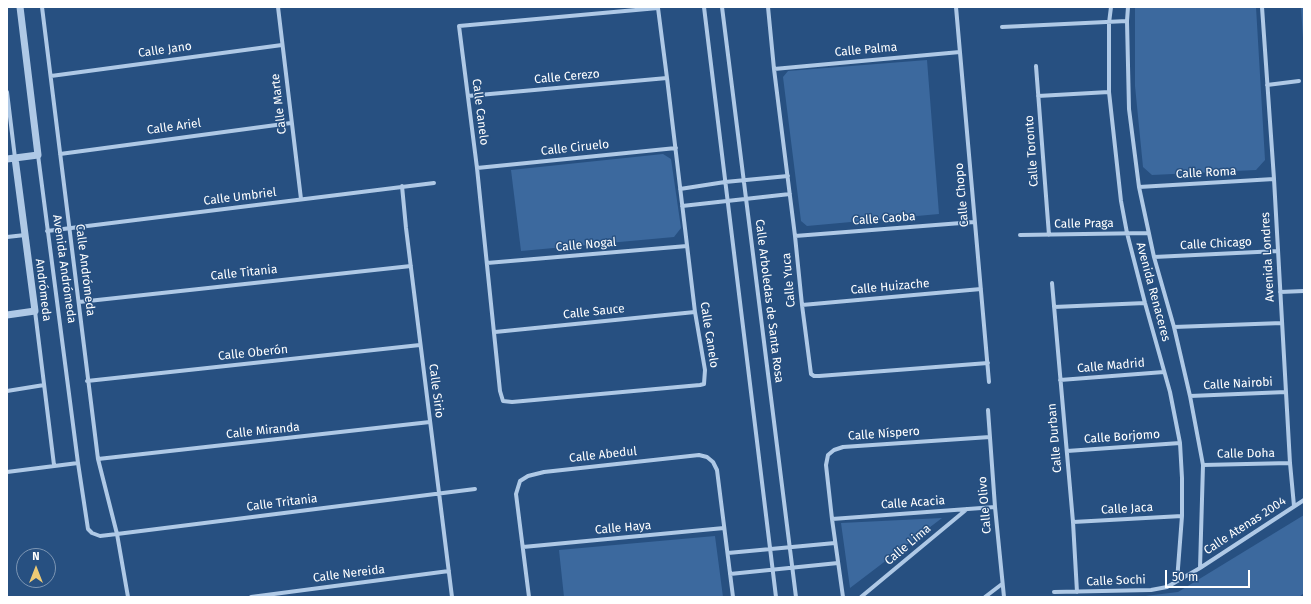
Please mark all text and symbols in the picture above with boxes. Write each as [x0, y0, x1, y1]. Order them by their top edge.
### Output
street label: Calle Jano [137, 39, 193, 61]
street label: Calle Palma [834, 40, 898, 60]
street label: Calle Cerezo [534, 67, 600, 87]
street label: Calle Marte [268, 73, 290, 135]
street label: Calle Canelo [469, 78, 491, 146]
street label: Calle Toronto [1022, 115, 1042, 187]
street label: Calle Ariel [146, 116, 202, 138]
street label: Calle Ciruelo [540, 137, 610, 159]
street label: Calle Chopo [952, 162, 972, 228]
street label: Calle Roma [1175, 164, 1237, 182]
street label: Calle Umbriel [203, 185, 277, 209]
street label: Calle Caoba [852, 210, 916, 228]
street label: Avenida Londres [1258, 212, 1278, 302]
street label: Avenida Andrómeda [49, 214, 79, 324]
street label: Calle Praga [1054, 216, 1114, 232]
street label: Calle Arboledas de Santa Rosa [752, 218, 786, 384]
street label: Calle Andrómeda [72, 223, 98, 317]
street label: Calle Nogal [555, 235, 617, 255]
street label: Calle Chicago [1180, 235, 1252, 253]
street label: Avenida Renaceres [1133, 241, 1173, 343]
street label: Calle Yuca [779, 252, 799, 308]
street label: Andrómeda [32, 258, 54, 322]
street label: Calle Titania [210, 262, 278, 284]
street label: Calle Huizache [850, 276, 930, 298]
street label: Calle Canelo [697, 301, 721, 369]
street label: Calle Sauce [563, 302, 625, 322]
street label: Calle Oberón [217, 342, 289, 364]
street label: Calle Madrid [1077, 356, 1145, 376]
street label: Calle Sirio [426, 363, 446, 419]
street label: Calle Nairobi [1203, 375, 1273, 393]
street label: Calle Durban [1045, 403, 1065, 473]
street label: Calle Miranda [226, 420, 300, 442]
street label: Calle Níspero [848, 424, 920, 444]
street label: Calle Borjomo [1084, 427, 1160, 447]
street label: Calle Abedul [568, 444, 638, 466]
street label: Calle Doha [1217, 446, 1275, 462]
street label: Calle Olivo [975, 476, 995, 534]
street label: Calle Tritania [246, 492, 318, 514]
street label: Calle Acacia [880, 494, 946, 512]
street label: Calle Atenas 2004 [1201, 494, 1289, 558]
street label: Calle Jaca [1101, 500, 1153, 518]
street label: Calle Haya [594, 518, 652, 538]
street label: Calle Lima [882, 522, 934, 568]
north arrow [16, 548, 56, 588]
text: N [32, 550, 40, 563]
street label: Calle Nereida [312, 562, 386, 586]
scale bar [1167, 562, 1252, 588]
text: 50 m [1172, 570, 1198, 584]
street label: Calle Sochi [1086, 573, 1146, 589]

